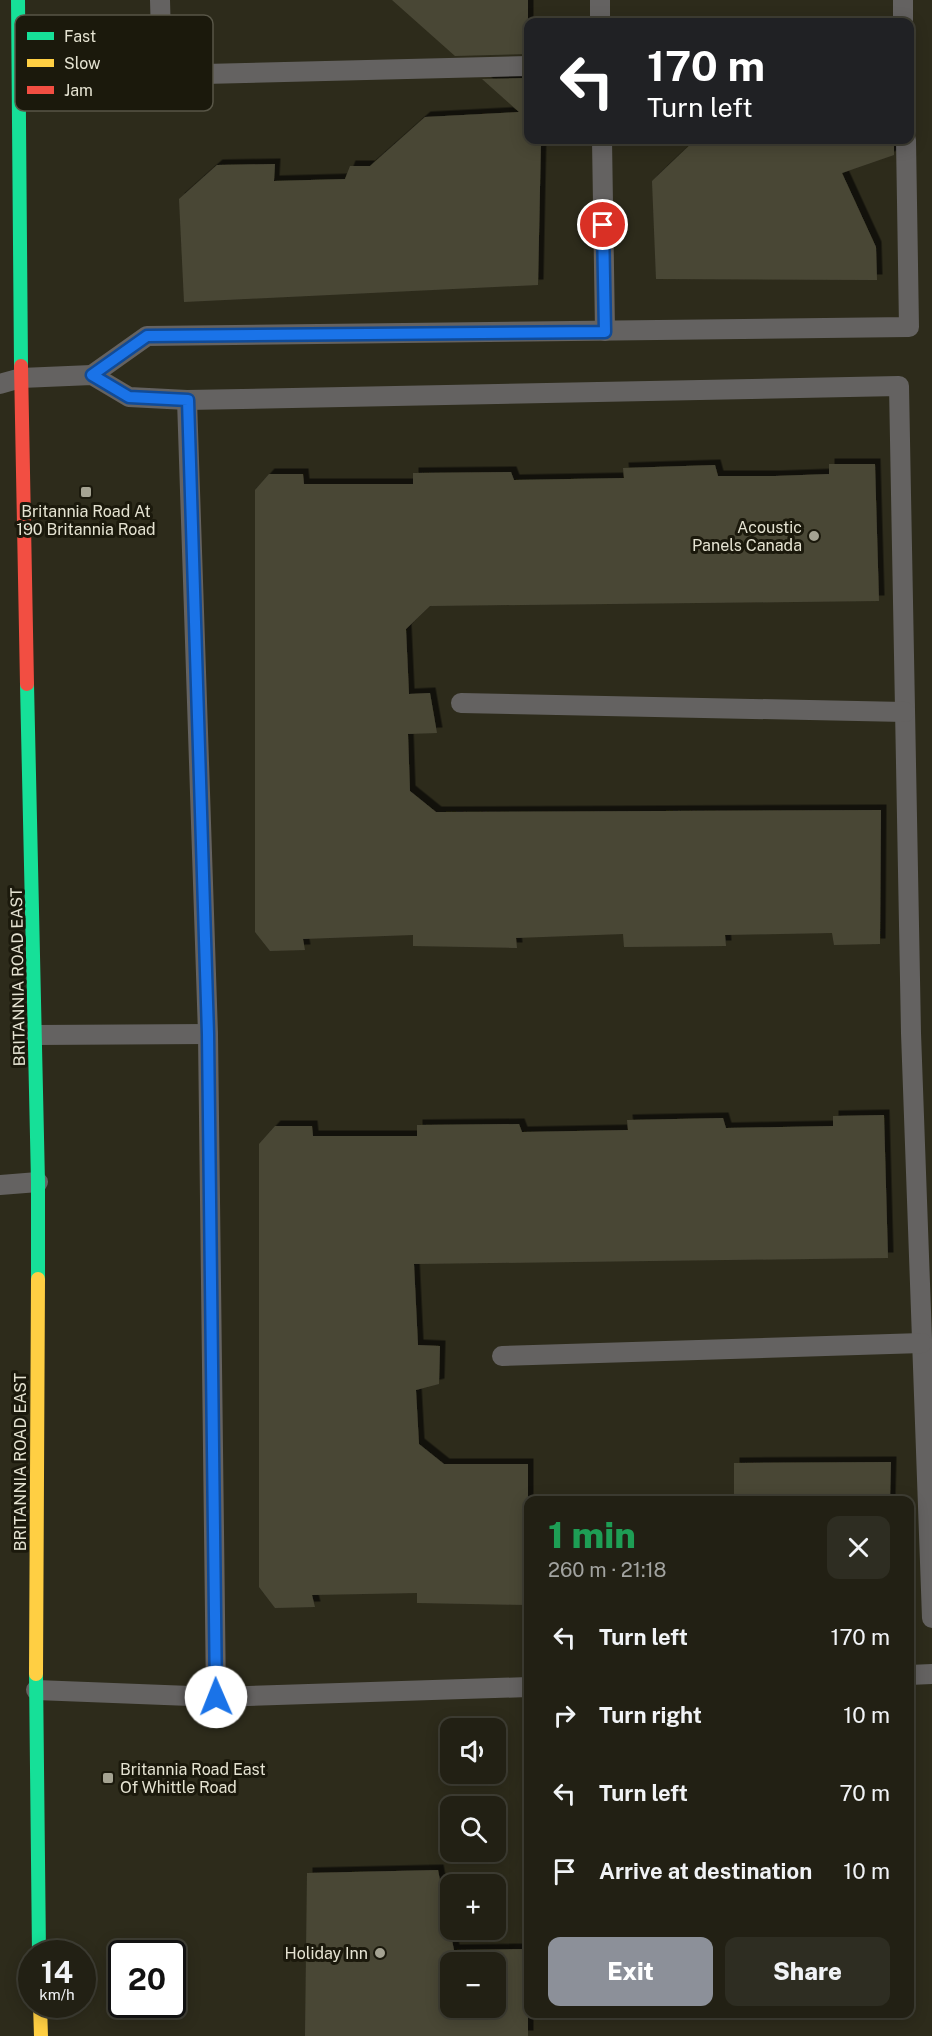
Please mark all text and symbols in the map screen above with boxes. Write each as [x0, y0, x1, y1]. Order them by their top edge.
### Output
legend [15, 15, 213, 111]
text: Fast [64, 27, 96, 46]
text: 170 m [647, 41, 765, 90]
icon: left [548, 42, 626, 120]
text: Slow [64, 54, 101, 73]
text: Jam [64, 81, 93, 100]
text: Turn left [647, 91, 753, 123]
pin [577, 199, 628, 250]
icon: arrive [586, 208, 619, 241]
marker: Britannia Road At 190 Britannia Road [79, 485, 93, 499]
place label: Britannia Road At 190 Britannia Road [16, 502, 156, 539]
place label: Acoustic Panels Canada [692, 518, 802, 555]
marker: Acoustic Panels Canada [807, 529, 821, 543]
street label: BRITANNIA ROAD EAST [7, 887, 29, 1066]
street label: BRITANNIA ROAD EAST [11, 1372, 30, 1551]
text: 1 min [548, 1514, 636, 1556]
button: close [827, 1516, 890, 1579]
text: 260 m · 21:18 [548, 1558, 666, 1582]
icon: left [548, 1621, 581, 1654]
text: Turn left [599, 1624, 688, 1650]
text: 170 m [830, 1624, 890, 1650]
position arrow [184, 1665, 248, 1729]
icon: right [548, 1699, 581, 1732]
text: Turn right [599, 1702, 702, 1728]
text: 10 m [843, 1702, 890, 1728]
map controls [440, 1718, 506, 2018]
button: sound [440, 1718, 506, 1784]
place label: Britannia Road East Of Whittle Road [120, 1760, 266, 1797]
marker: Britannia Road East Of Whittle Road [101, 1771, 115, 1785]
icon: left [548, 1777, 581, 1810]
text: Turn left [599, 1780, 688, 1806]
text: 70 m [839, 1780, 890, 1806]
button: search [440, 1796, 506, 1862]
icon: arrive [548, 1855, 581, 1888]
text: Arrive at destination [599, 1858, 812, 1884]
text: 10 m [843, 1858, 890, 1884]
button: + [440, 1874, 506, 1940]
button: Exit [548, 1937, 713, 2006]
button: Share [725, 1937, 890, 2006]
speed limit sign: 20 [108, 1940, 186, 2018]
place label: Holiday Inn [285, 1944, 368, 1963]
marker: Holiday Inn [373, 1946, 387, 1960]
button: − [440, 1952, 506, 2018]
text: 14 [41, 1954, 73, 1990]
text: km/h [39, 1986, 75, 2003]

